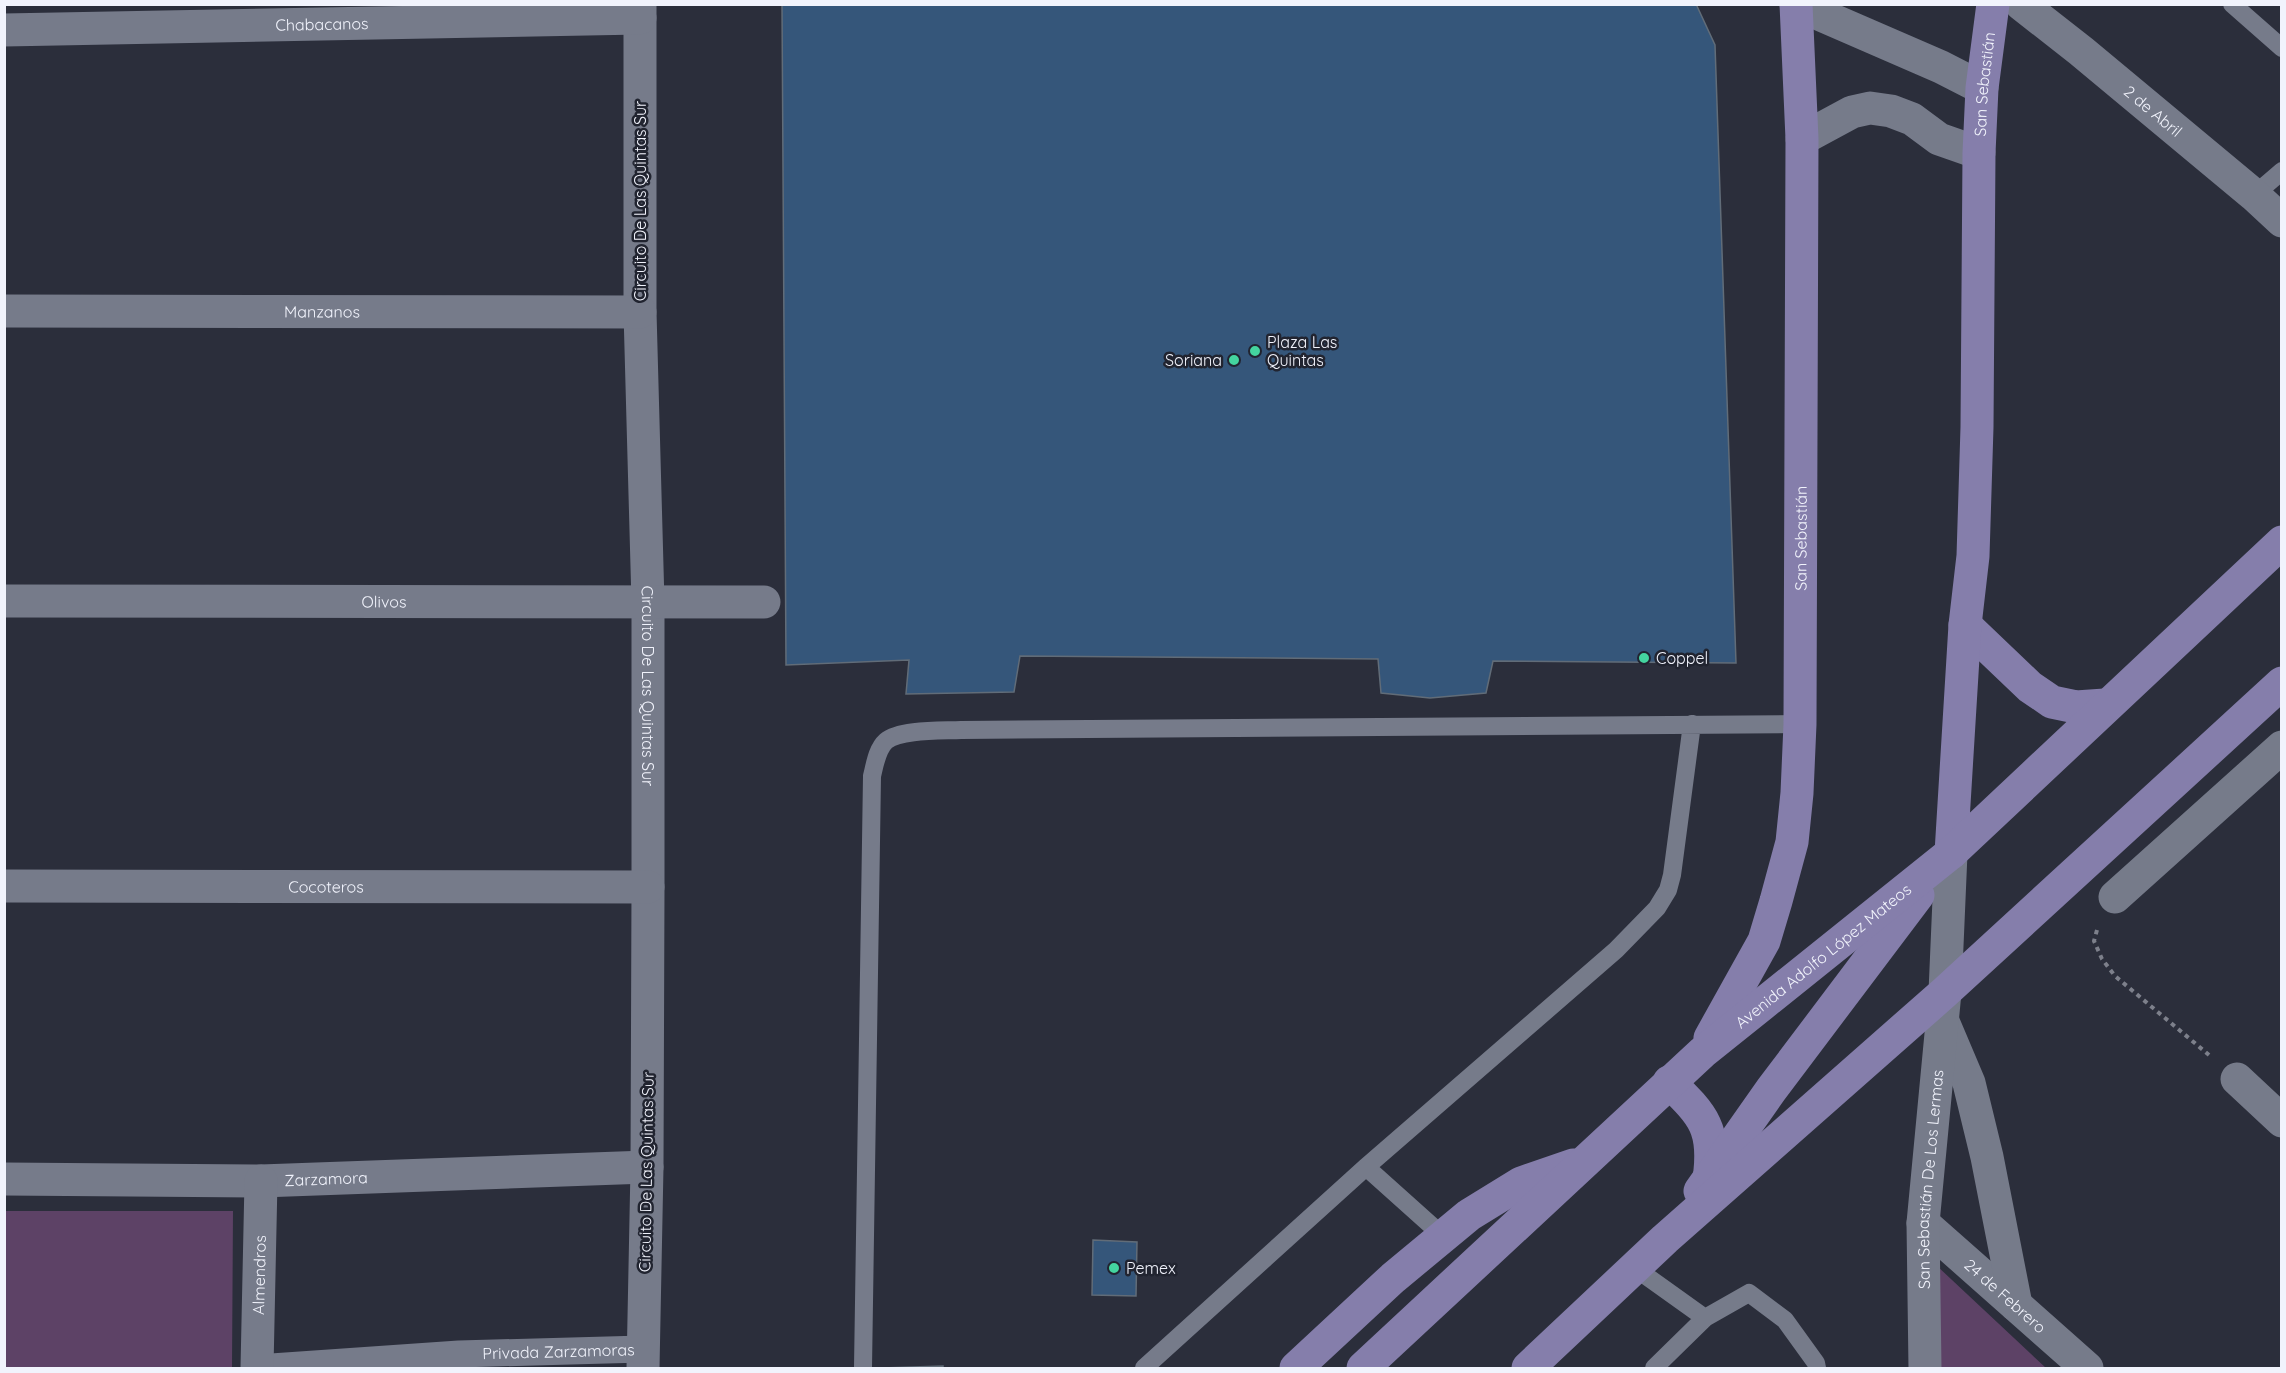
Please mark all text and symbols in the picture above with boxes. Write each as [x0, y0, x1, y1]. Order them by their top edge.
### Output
street label: Chabacanos [275, 13, 369, 35]
street label: San Sebastián [1970, 31, 1999, 137]
street label: 2 de Abril [2120, 81, 2186, 141]
street label: Circuito De Las Quintas Sur [630, 101, 650, 301]
street label: Manzanos [284, 301, 360, 322]
place label: Plaza Las Quintas [1267, 332, 1337, 370]
marker: Plaza Las Quintas [1248, 344, 1262, 358]
place label: Soriana [1165, 350, 1222, 370]
marker: Soriana [1227, 353, 1241, 367]
street label: San Sebastián [1790, 486, 1811, 591]
street label: Circuito De Las Quintas Sur [638, 585, 658, 786]
street label: Olivos [362, 591, 406, 612]
place label: Coppel [1656, 648, 1708, 668]
marker: Coppel [1637, 651, 1651, 665]
street label: Cocoteros [288, 876, 364, 897]
street label: Avenida Adolfo López Mateos [1731, 879, 1915, 1032]
street label: San Sebastián De Los Lermas [1913, 1069, 1948, 1289]
street label: Circuito De Las Quintas Sur [634, 1072, 658, 1272]
street label: Zarzamora [284, 1167, 368, 1190]
street label: Almendros [248, 1235, 270, 1315]
street label: 24 de Febrero [1960, 1254, 2050, 1337]
place label: Pemex [1126, 1258, 1176, 1278]
marker: Pemex [1107, 1261, 1121, 1275]
street label: Privada Zarzamoras [482, 1339, 635, 1363]

